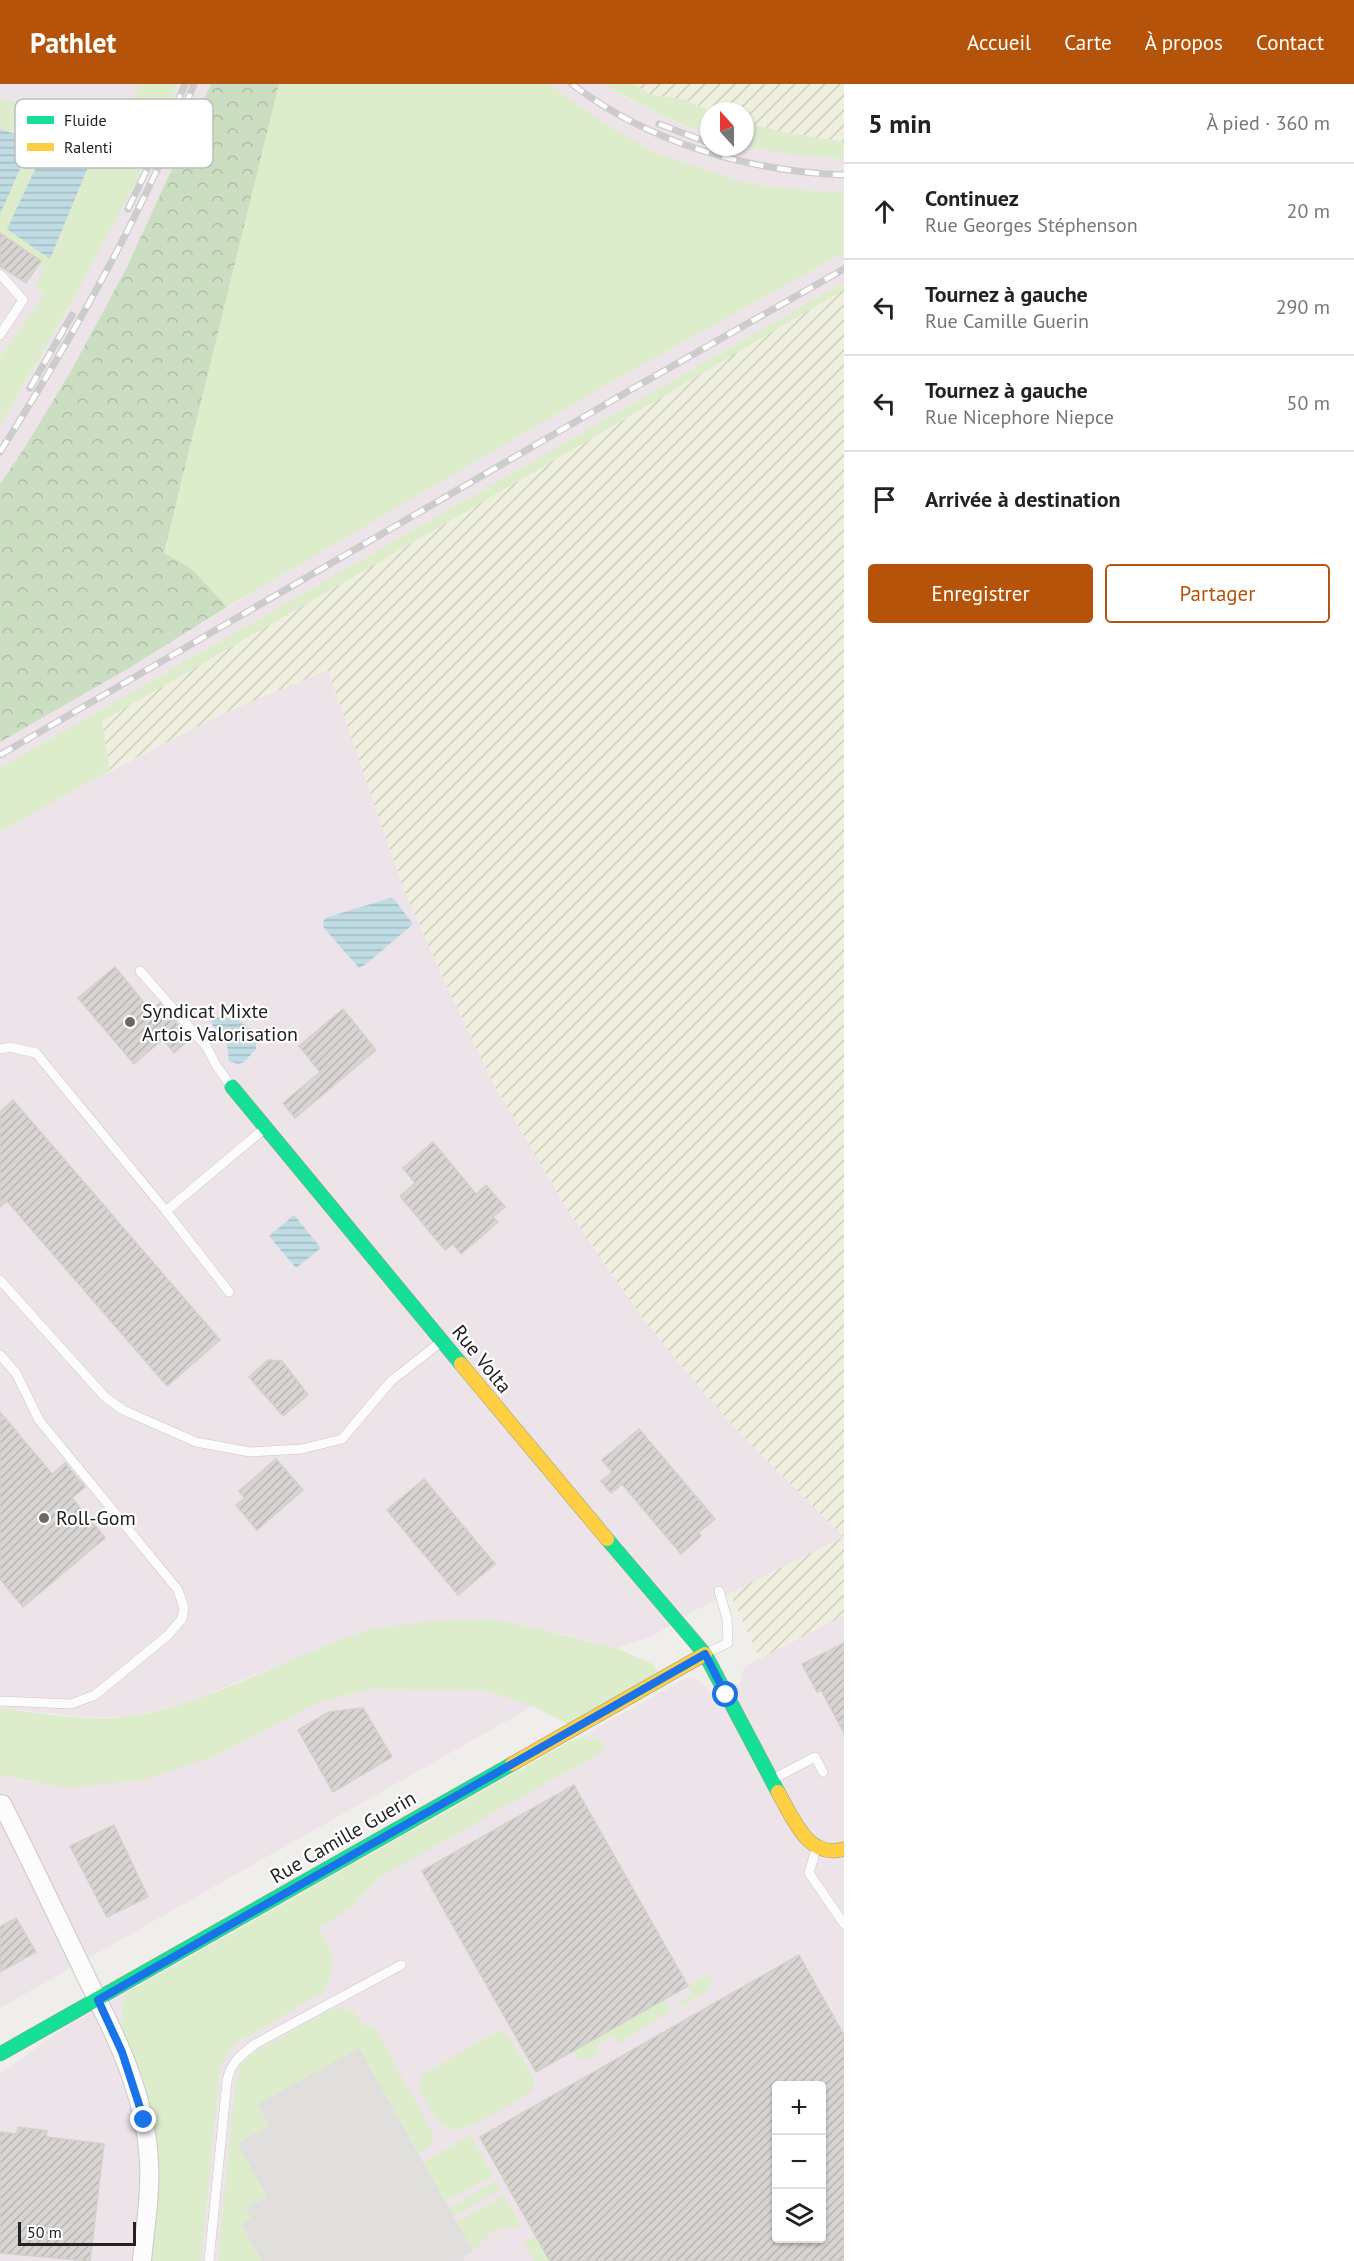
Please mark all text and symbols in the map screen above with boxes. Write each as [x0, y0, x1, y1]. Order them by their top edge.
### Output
text: Pathlet [30, 24, 116, 61]
text: Accueil [967, 29, 1031, 56]
text: Carte [1064, 29, 1112, 56]
text: À propos [1145, 29, 1223, 56]
text: Contact [1256, 29, 1324, 56]
legend [15, 99, 213, 168]
north arrow [700, 102, 754, 156]
text: 5 min [868, 107, 931, 140]
text: Fluide [64, 110, 107, 130]
text: À pied · 360 m [1206, 110, 1330, 136]
text: Ralenti [64, 137, 113, 157]
text: Continuez [925, 184, 1019, 212]
icon: ahead [868, 195, 901, 228]
text: 20 m [1287, 198, 1330, 224]
text: Rue Georges Stéphenson [925, 212, 1138, 238]
text: Tournez à gauche [925, 280, 1088, 308]
icon: left [868, 291, 901, 324]
text: 290 m [1276, 294, 1330, 320]
text: Rue Camille Guerin [925, 308, 1089, 334]
text: Tournez à gauche [925, 376, 1088, 404]
icon: left [868, 387, 901, 420]
text: 50 m [1287, 390, 1330, 416]
text: Rue Nicephore Niepce [925, 404, 1114, 430]
icon: arrive [868, 483, 901, 516]
text: Arrivée à destination [925, 485, 1121, 513]
button: Enregistrer [868, 564, 1093, 623]
button: Partager [1105, 564, 1330, 623]
place label: Syndicat Mixte Artois Valorisation [142, 998, 298, 1047]
marker: Syndicat Mixte Artois Valorisation [123, 1015, 137, 1029]
street label: Rue Volta [446, 1319, 518, 1399]
place label: Roll-Gom [56, 1505, 136, 1531]
marker: Roll-Gom [37, 1511, 51, 1525]
route start [712, 1681, 738, 1707]
street label: Rue Camille Guerin [265, 1785, 421, 1889]
map controls [772, 2081, 826, 2243]
button: + [772, 2081, 826, 2135]
route end [130, 2106, 156, 2132]
button: − [772, 2135, 826, 2189]
button: layers [772, 2189, 826, 2243]
scale bar [18, 2219, 136, 2246]
text: 50 m [27, 2222, 62, 2242]

